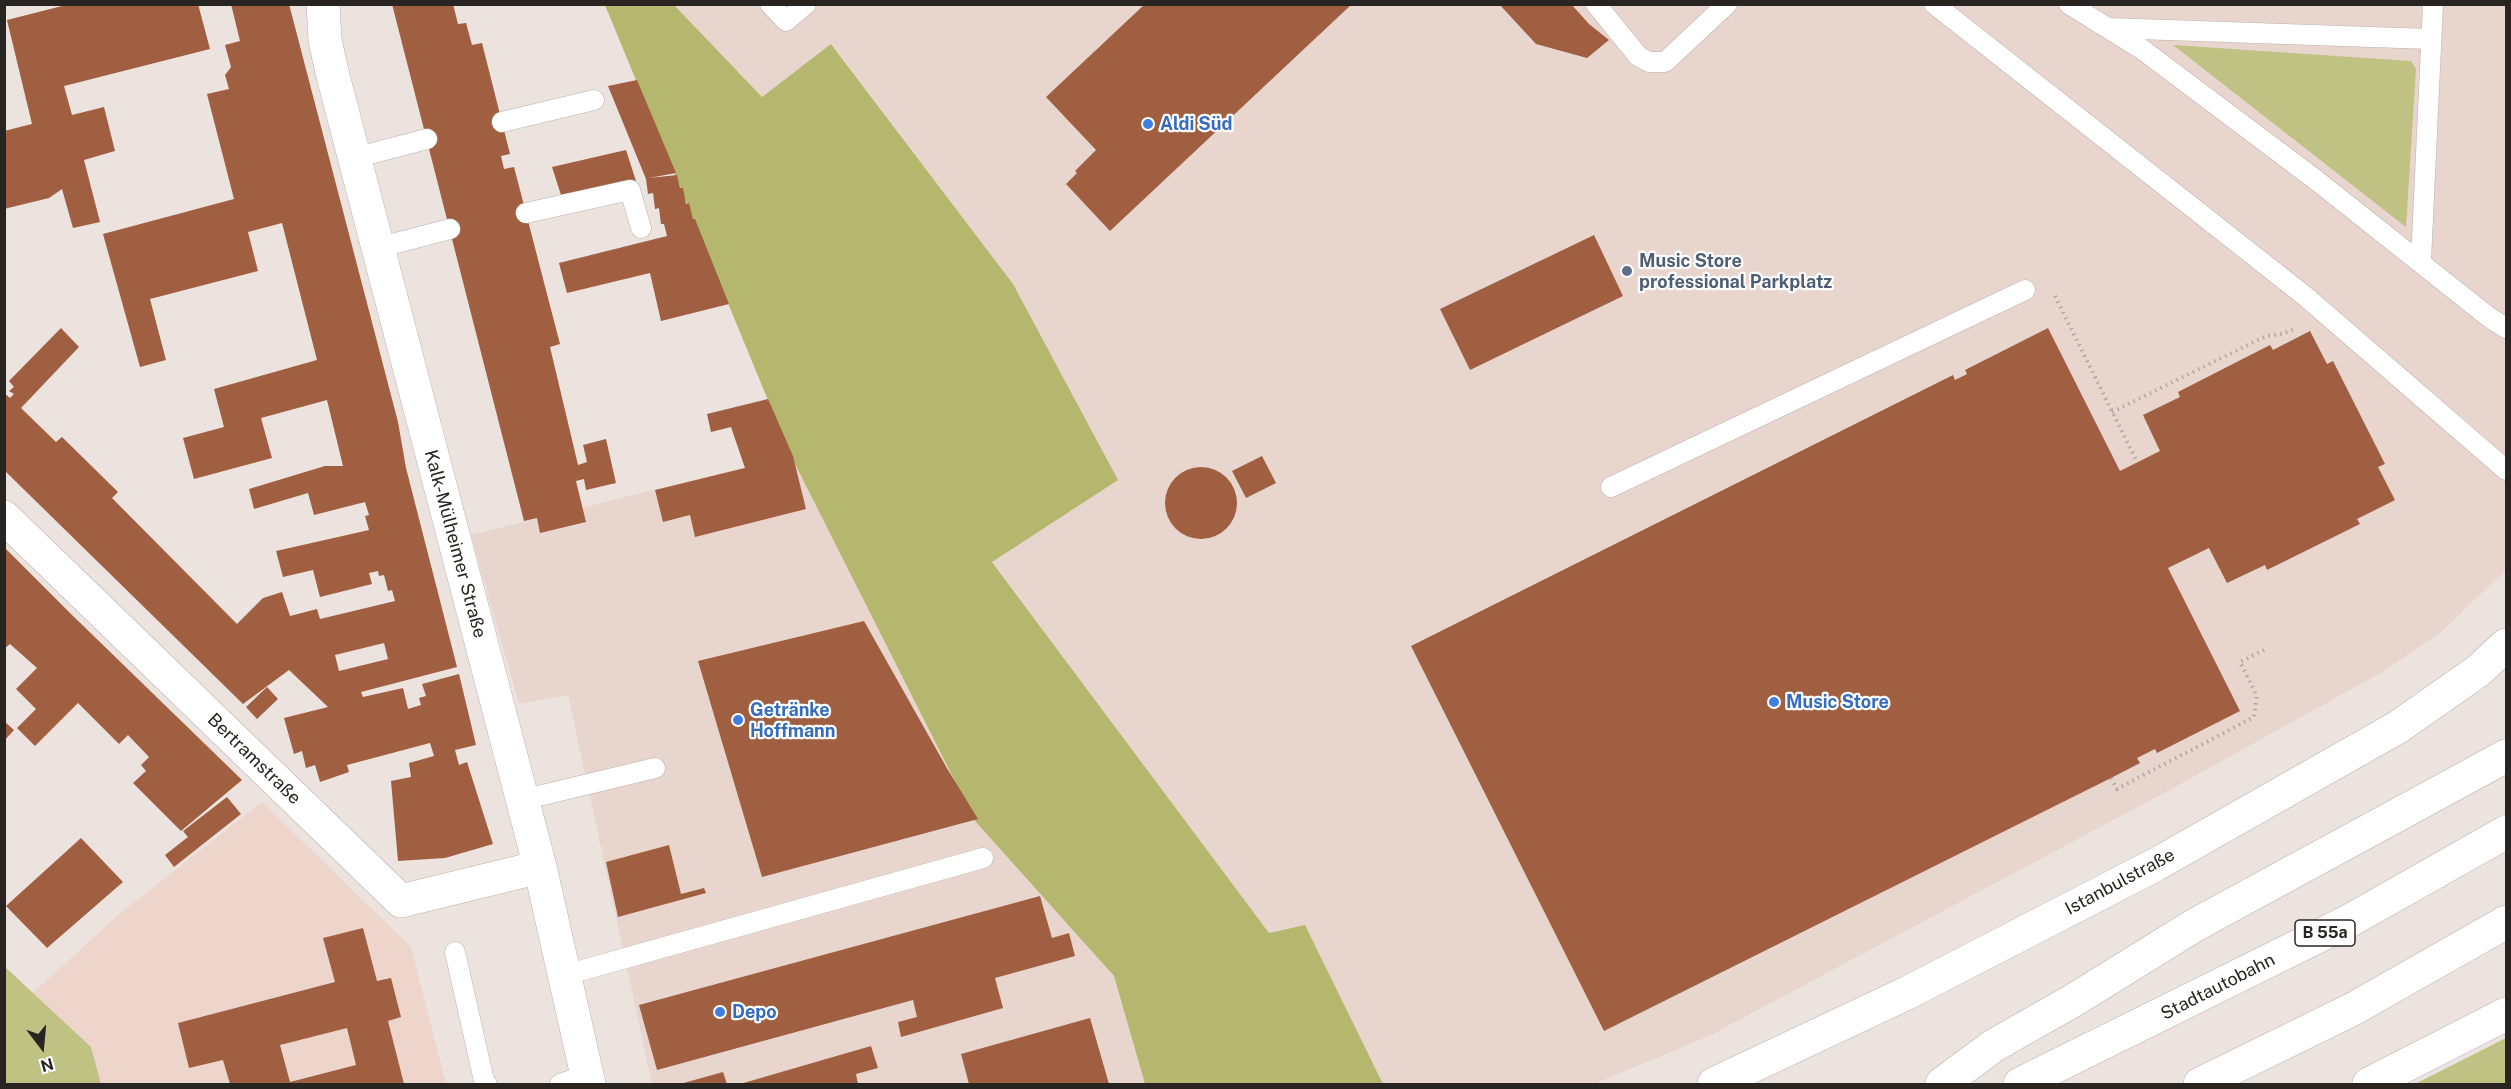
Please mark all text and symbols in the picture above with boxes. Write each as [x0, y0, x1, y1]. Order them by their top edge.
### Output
place label: Aldi Süd [1160, 113, 1232, 135]
marker: Aldi Süd [1141, 117, 1155, 131]
place label: Music Store professional Parkplatz [1639, 250, 1832, 292]
marker: Music Store professional Parkplatz [1620, 264, 1634, 278]
street label: Kalk-Mülheimer Straße [419, 447, 491, 641]
place label: Music Store [1786, 691, 1889, 713]
marker: Music Store [1767, 695, 1781, 709]
place label: Getränke Hoffmann [750, 699, 835, 742]
street label: Bertramstraße [203, 709, 305, 809]
marker: Getränke Hoffmann [731, 713, 745, 727]
street label: Istanbulstraße [2061, 844, 2179, 920]
road number: B 55a [2295, 920, 2355, 946]
street label: Stadtautobahn [2157, 949, 2279, 1025]
place label: Depo [732, 1001, 777, 1023]
marker: Depo [713, 1005, 727, 1019]
north arrow [12, 1017, 72, 1077]
text: N [38, 1054, 56, 1076]

